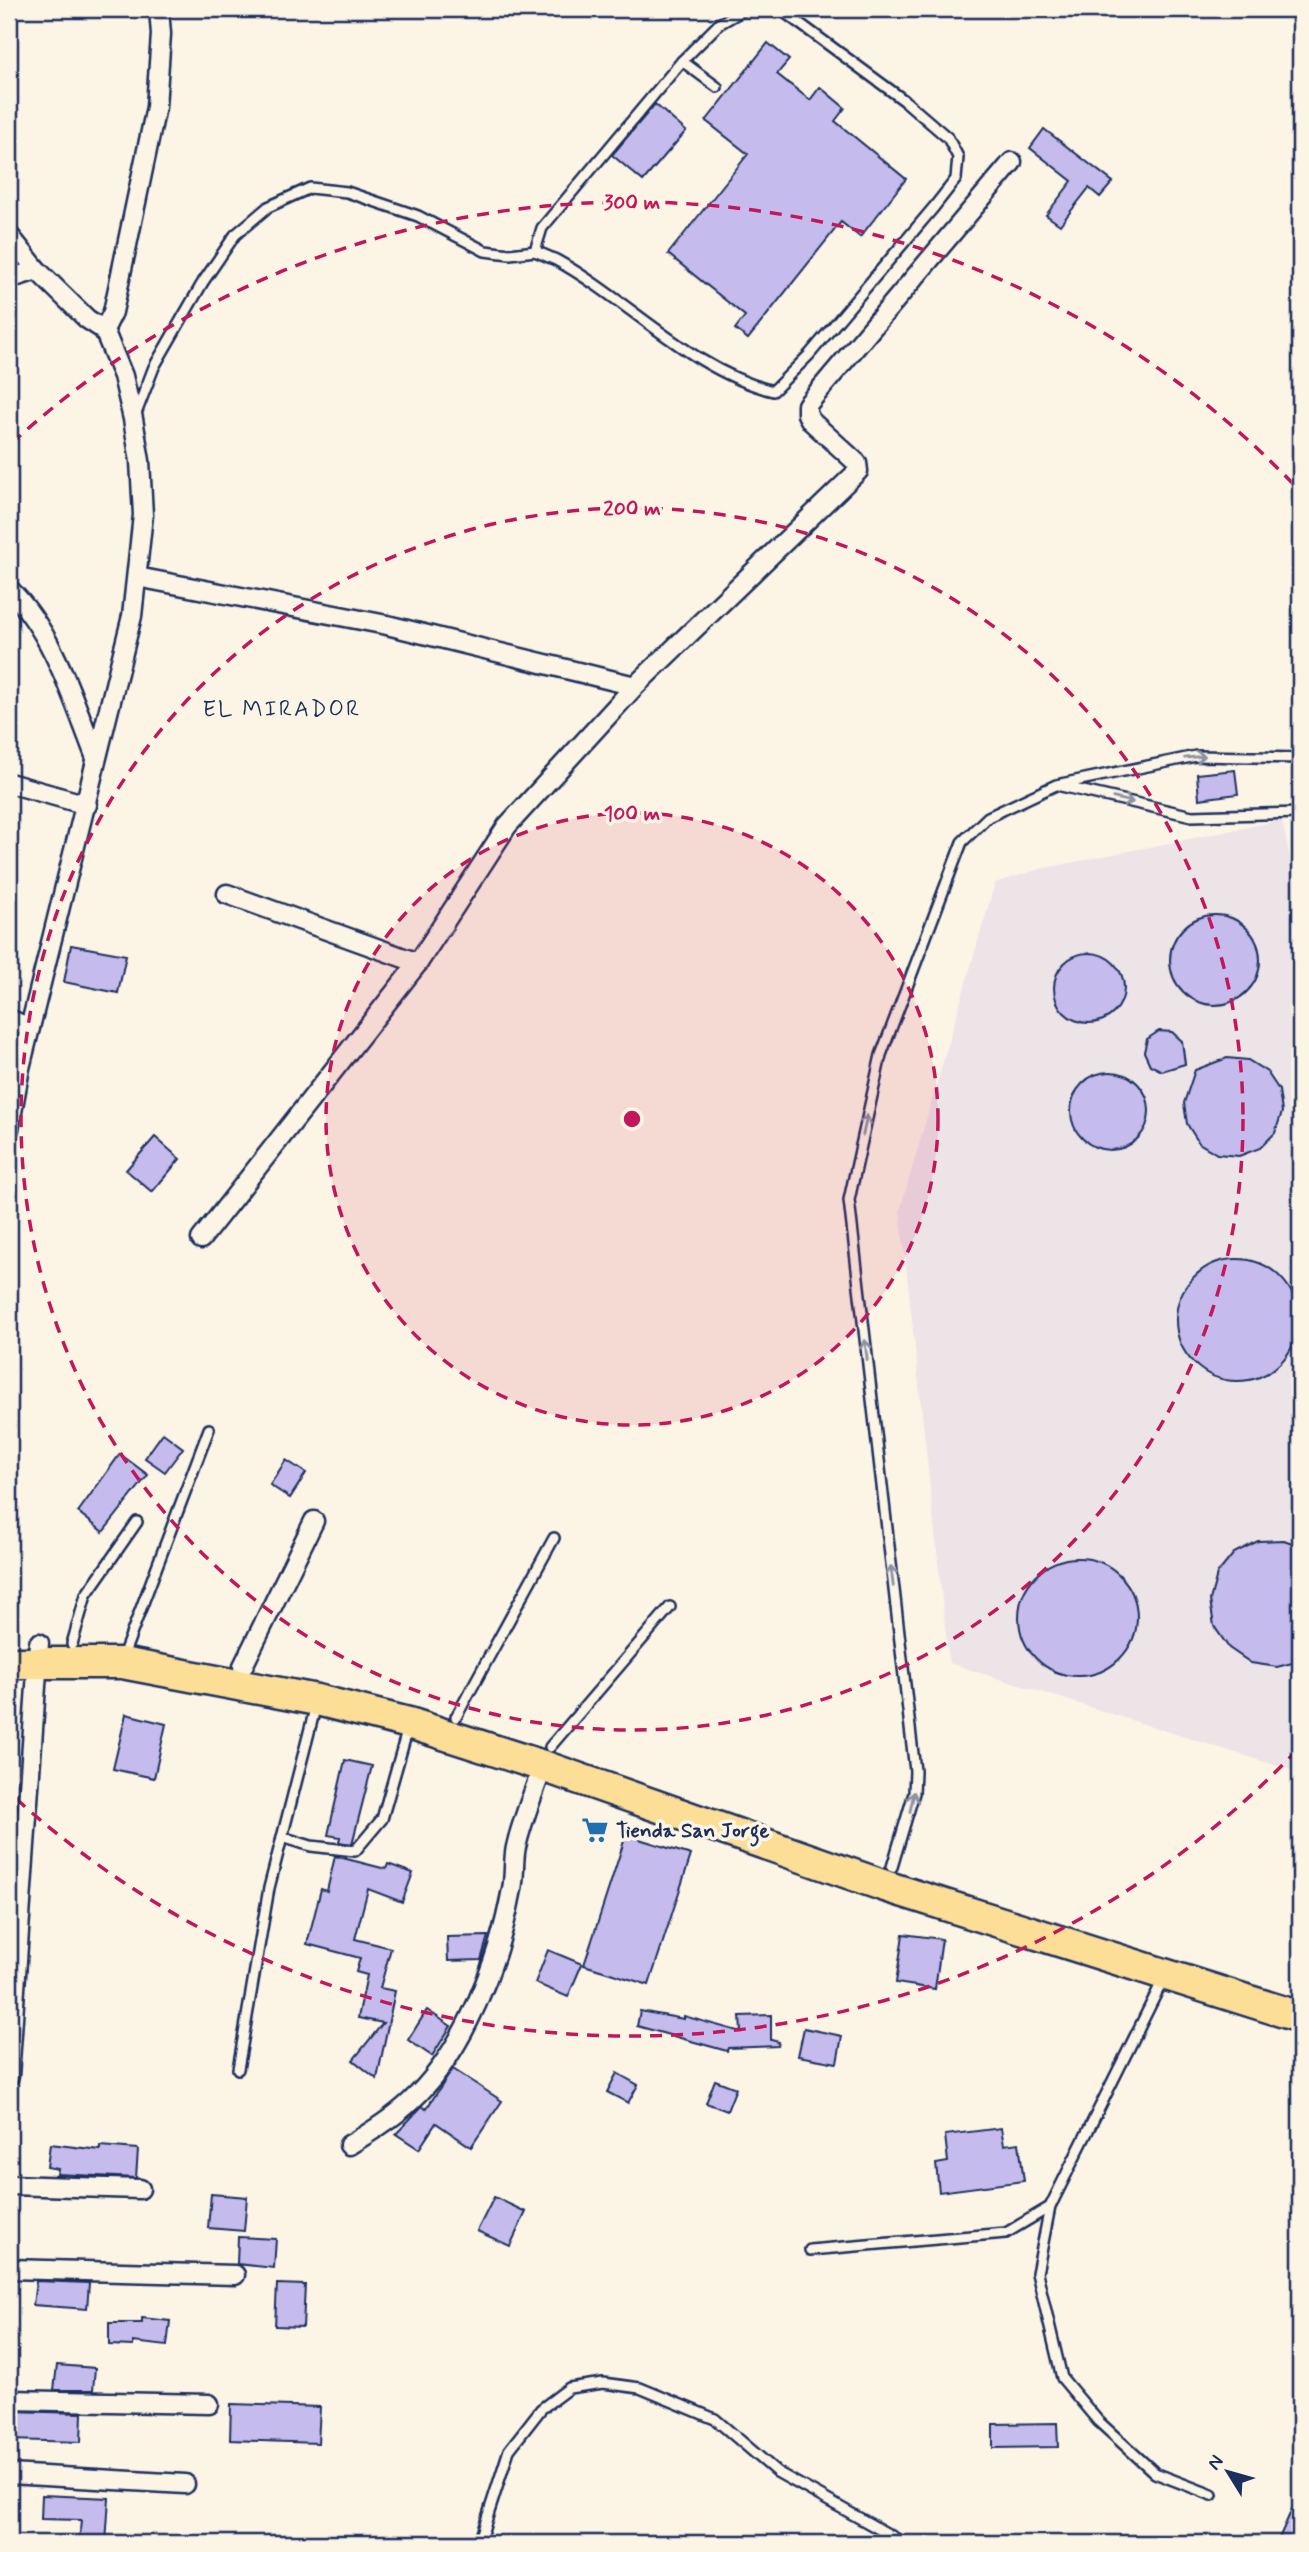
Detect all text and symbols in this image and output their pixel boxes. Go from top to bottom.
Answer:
text: 300 m [604,189,661,217]
text: 200 m [603,495,661,523]
district label: EL MIRADOR [203,695,361,725]
one-way arrow [1183,750,1206,763]
one-way arrow [1111,794,1134,808]
text: 100 m [604,800,660,828]
centre of rings [620,1107,644,1131]
one-way arrow [859,1114,873,1137]
one-way arrow [859,1339,872,1362]
one-way arrow [886,1565,899,1588]
one-way arrow [905,1791,919,1814]
supermarket icon: Tienda San Jorge [580,1815,610,1845]
place label: Tienda San Jorge [616,1817,770,1847]
north arrow [1194,2436,1264,2506]
text: N [1202,2450,1229,2475]

